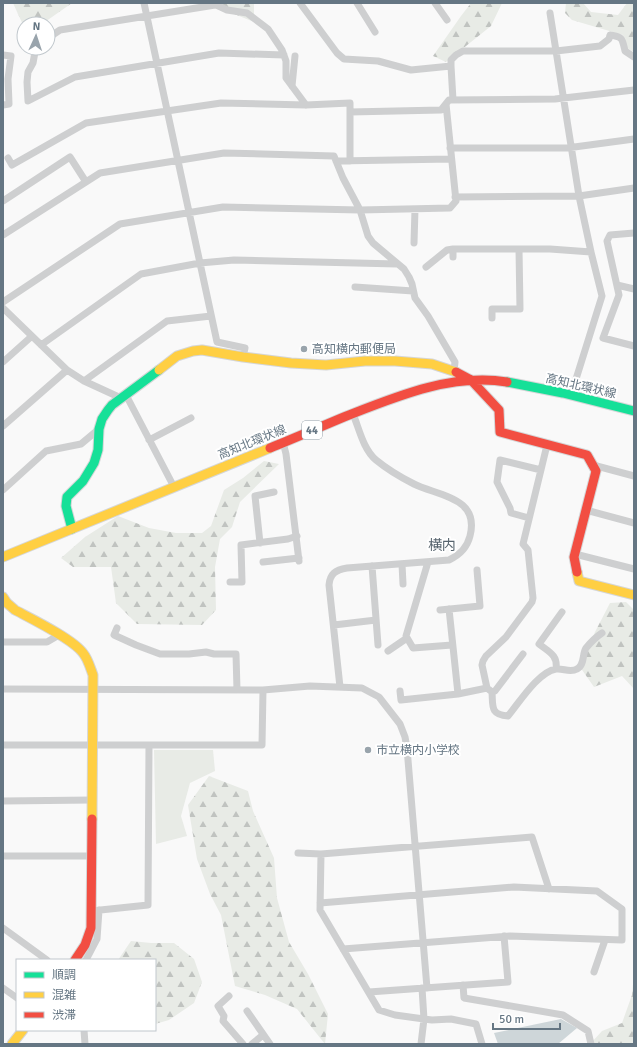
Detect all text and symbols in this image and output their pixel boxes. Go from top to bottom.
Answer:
north arrow [16,16,56,56]
text: N [32,20,41,33]
place label: 高知横内郵便局 [312,342,396,357]
marker: 高知横内郵便局 [299,344,309,354]
street label: 高知北環状線 [544,371,618,402]
road number: 44 [302,421,322,439]
street label: 高知北環状線 [216,422,288,463]
district label: 横内 [428,537,456,554]
place label: 市立横内小学校 [376,743,460,758]
marker: 市立横内小学校 [363,745,373,755]
legend [16,959,156,1031]
text: 順調 [52,968,76,983]
text: 混雑 [52,988,76,1003]
scale bar [493,1005,560,1031]
text: 渋滞 [52,1008,76,1023]
text: 50 m [499,1012,524,1027]

